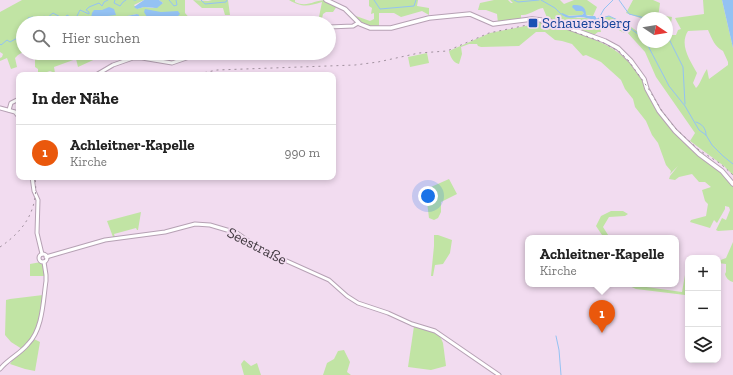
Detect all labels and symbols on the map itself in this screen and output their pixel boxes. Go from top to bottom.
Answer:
north arrow [637,12,673,48]
place label: Schauersberg [542,14,631,32]
marker: Schauersberg [527,17,539,29]
your location [418,186,438,206]
street label: Seestraße [224,223,290,269]
pin: 1 [589,300,615,333]

